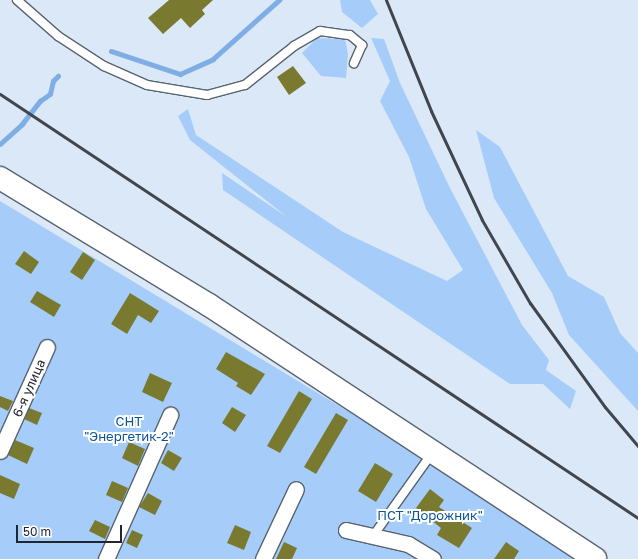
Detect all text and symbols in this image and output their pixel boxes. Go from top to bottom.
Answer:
street label: 6-я улица [9,357,49,419]
park label: СHТ "Энергетик-2" [84,414,174,445]
park label: ПСТ "Дорожник" [377,507,483,523]
scale bar [18,517,124,543]
text: 50 m [23,524,51,539]

